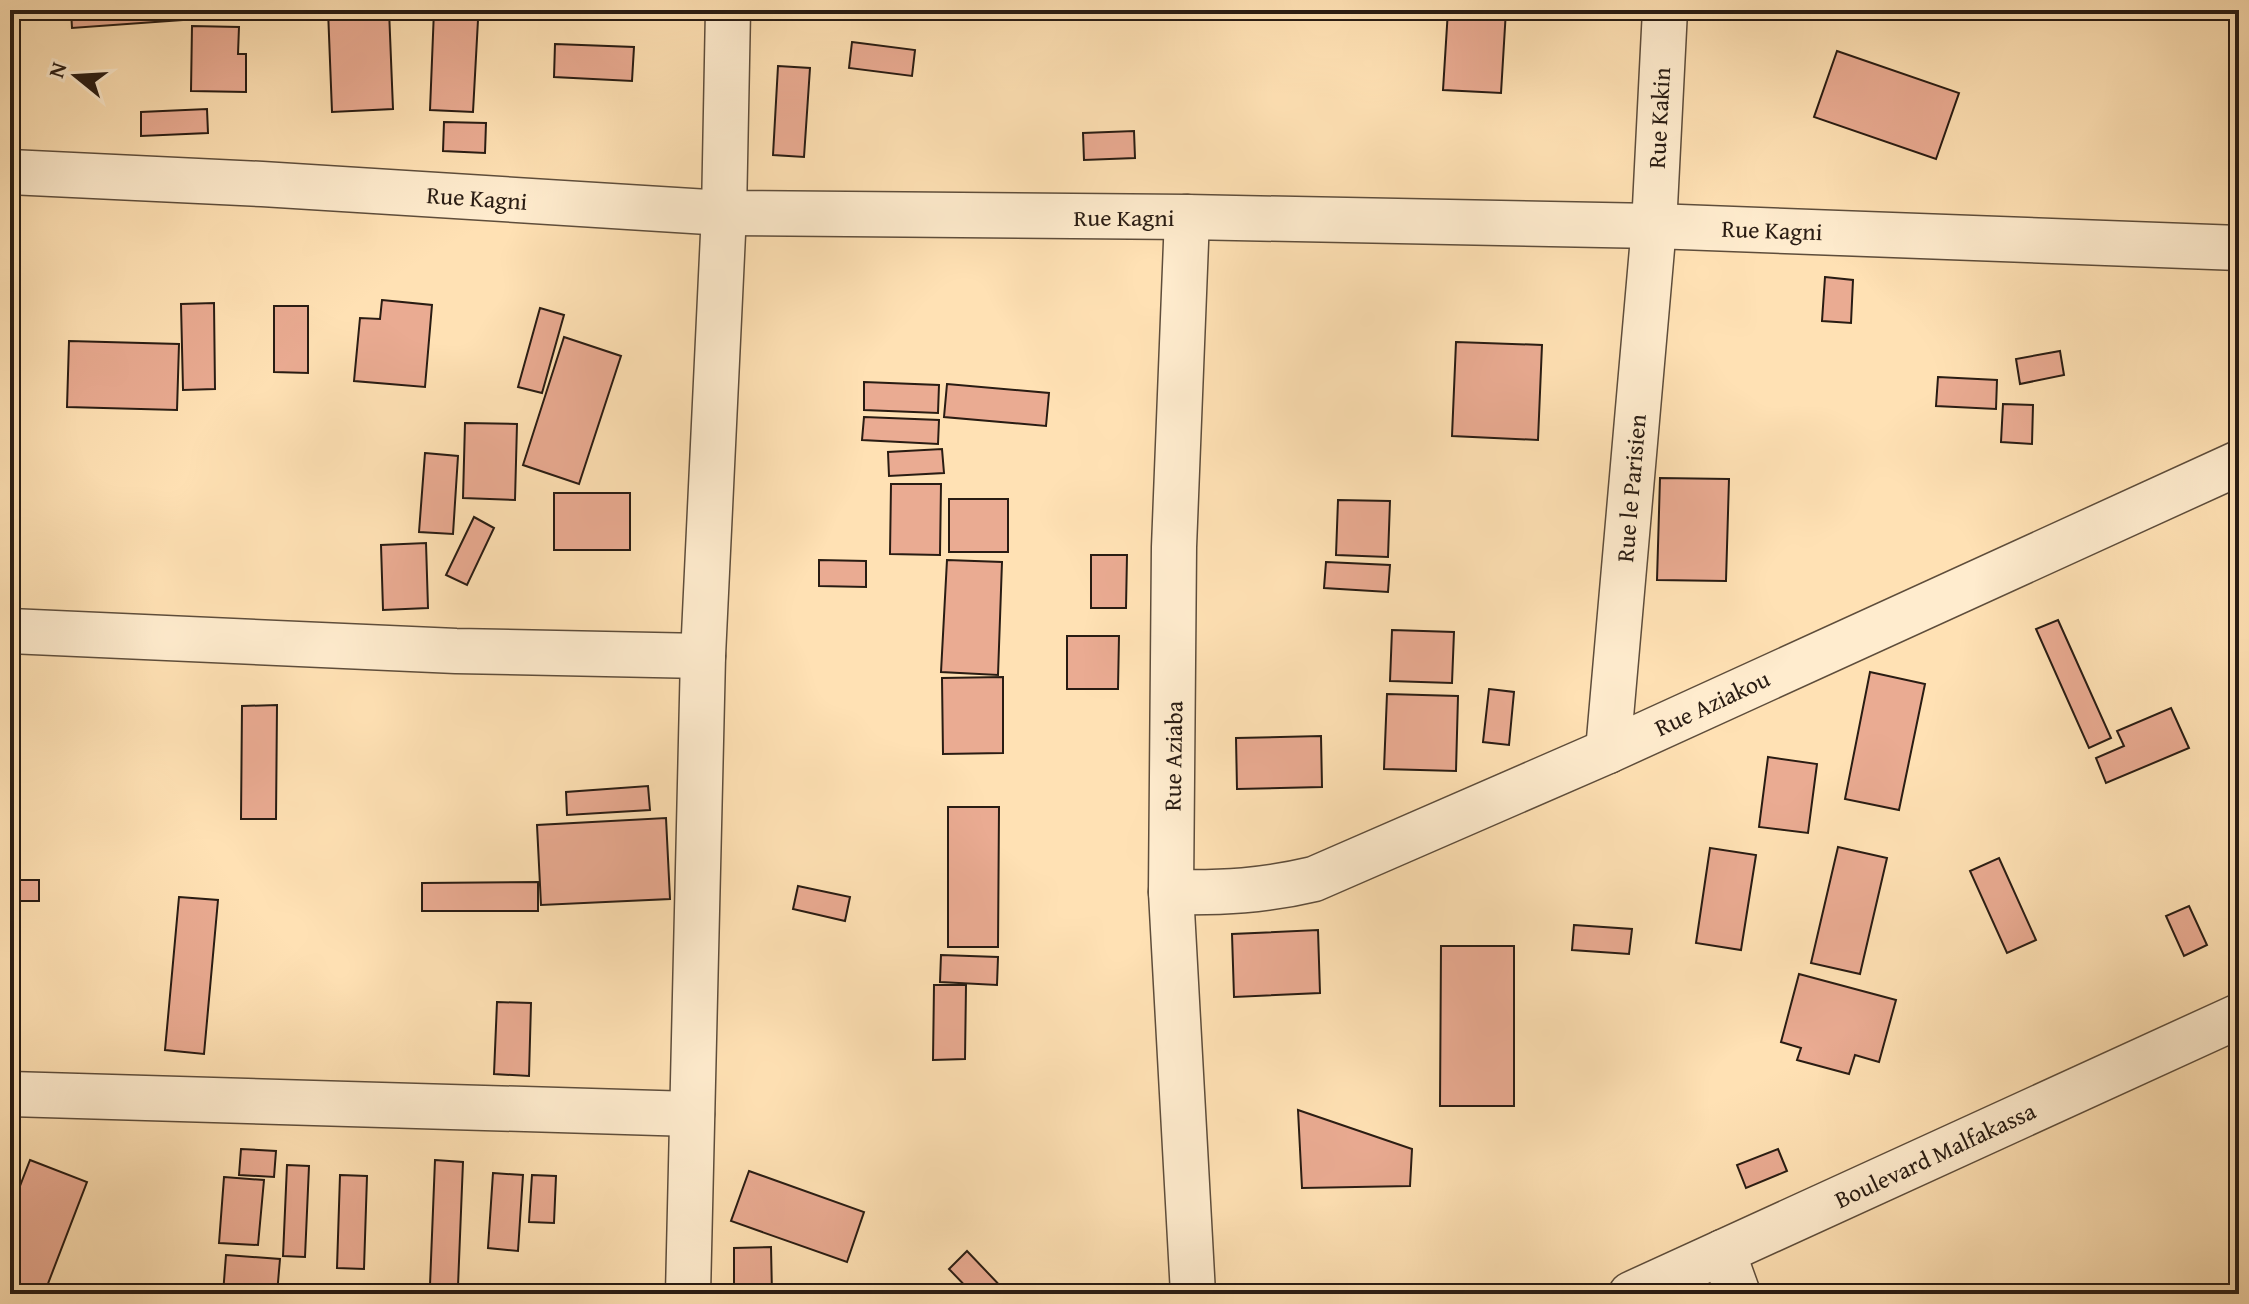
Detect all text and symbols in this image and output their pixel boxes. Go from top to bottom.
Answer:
north arrow [36,36,116,116]
text: N [39,58,75,82]
street label: Rue Kakin [1639,66,1679,169]
street label: Rue Kagni [425,177,529,219]
street label: Rue Kagni [1073,200,1175,235]
street label: Rue Kagni [1721,211,1823,249]
street label: Rue le Parisien [1607,412,1655,564]
street label: Rue Aziakou [1649,661,1775,745]
street label: Rue Aziaba [1155,700,1191,811]
street label: Boulevard Malfakassa [1829,1093,2042,1217]

